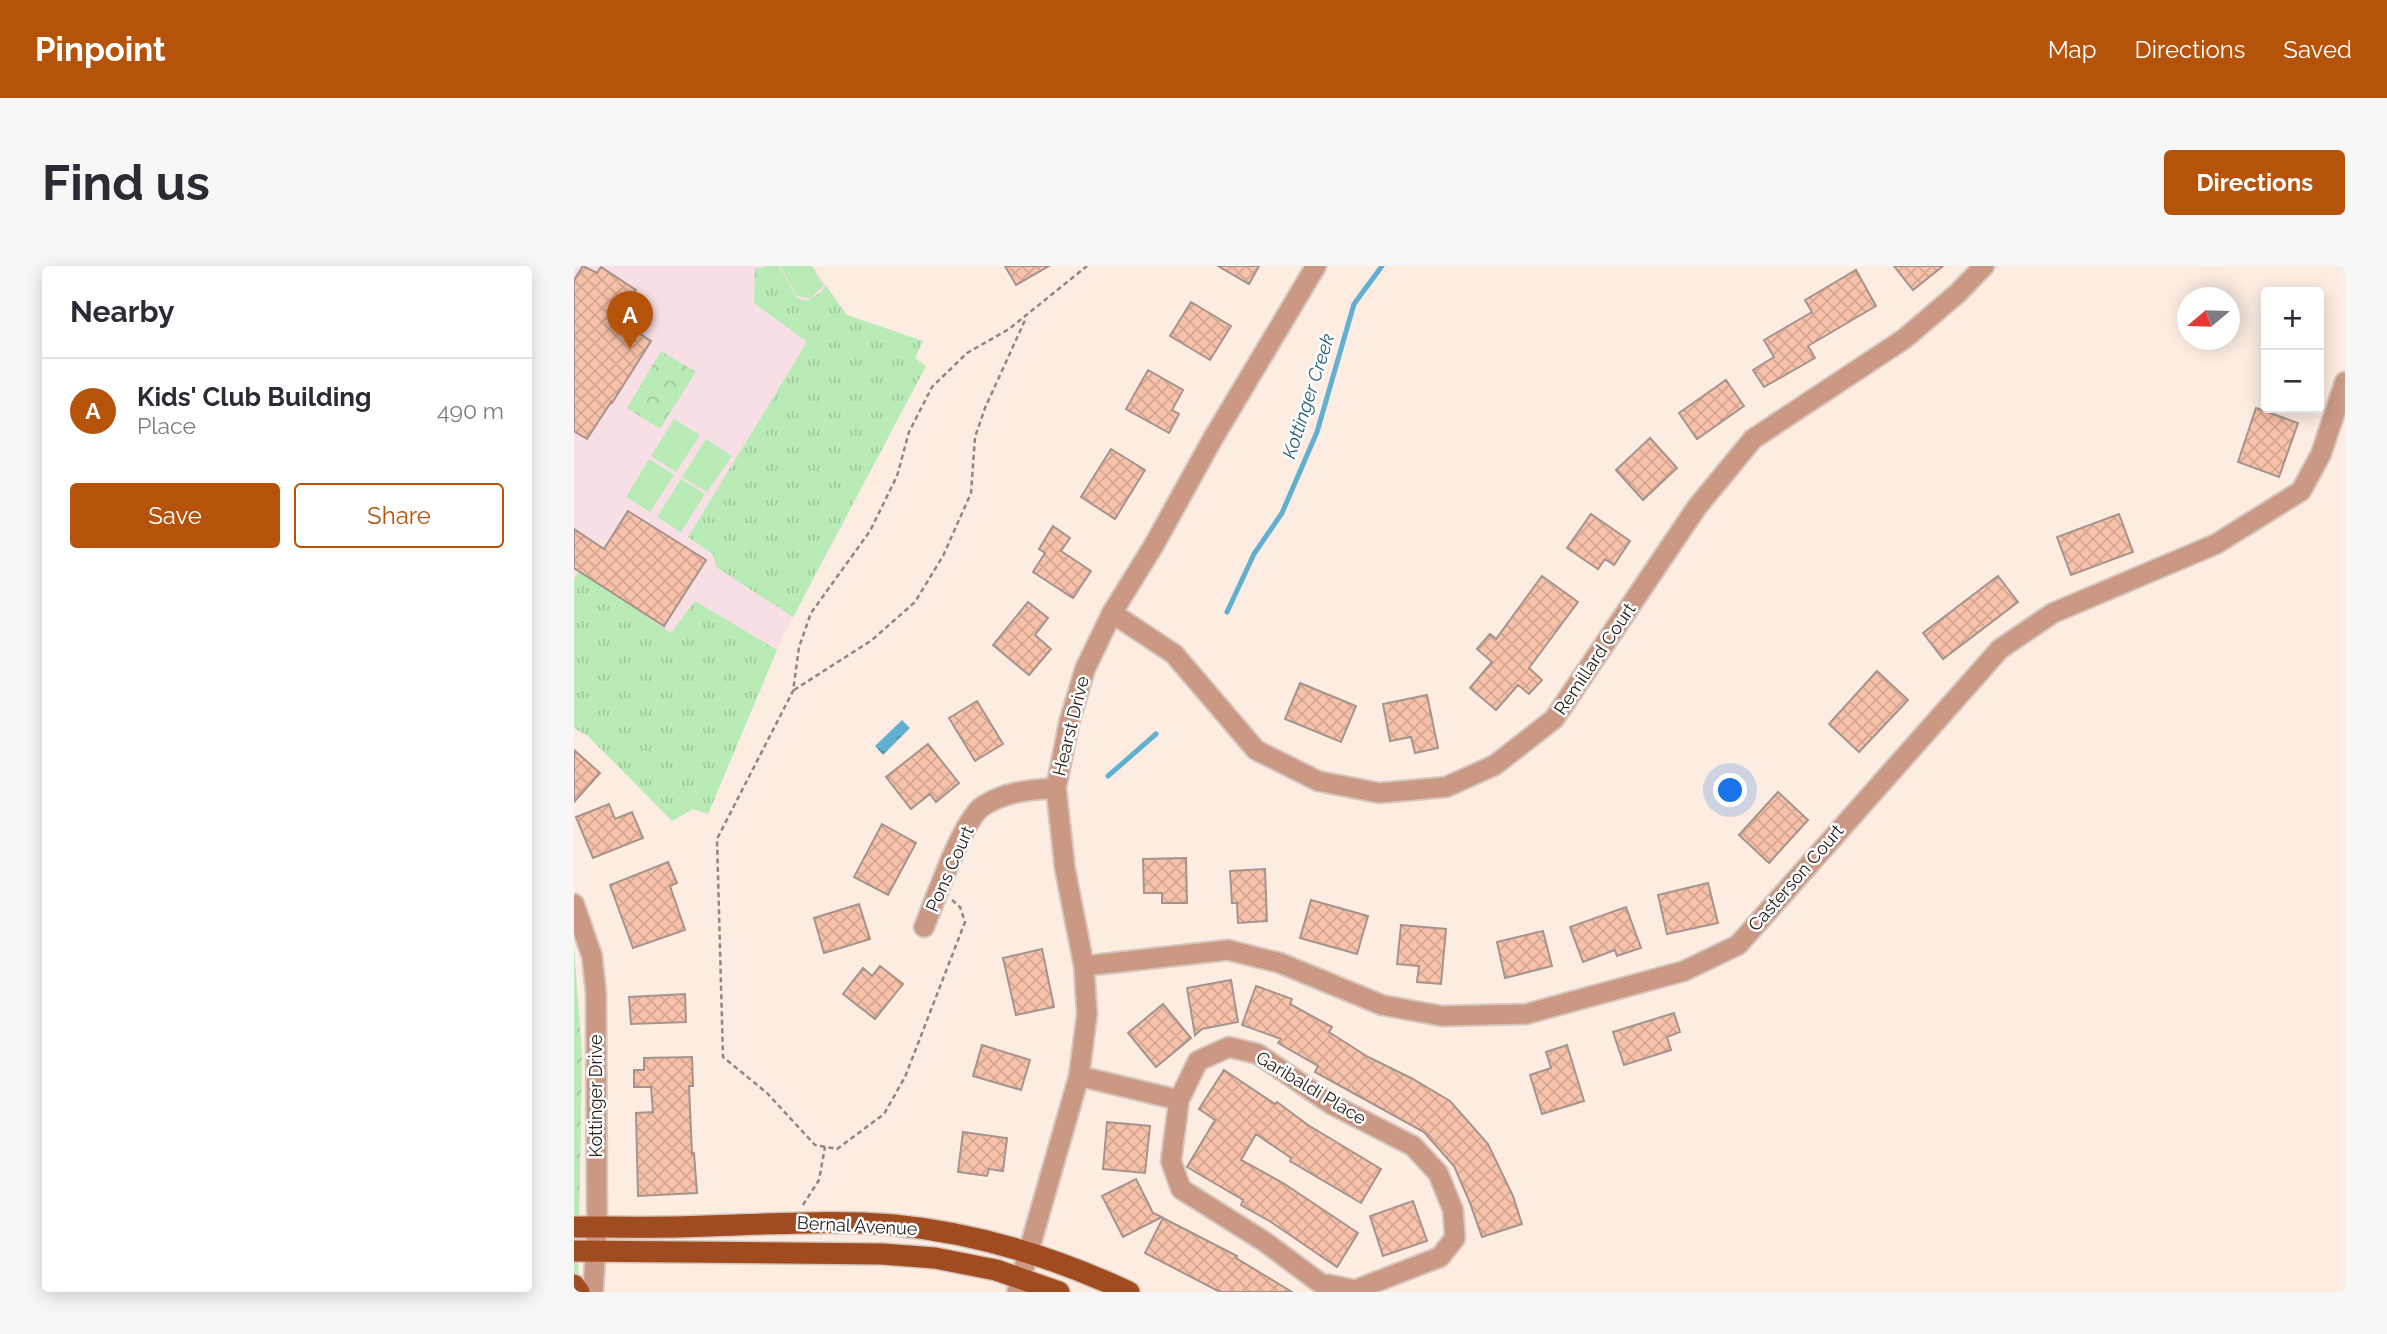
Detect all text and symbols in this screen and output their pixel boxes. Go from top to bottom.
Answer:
text: Pinpoint [35,30,166,69]
text: Map [2048,35,2097,64]
text: Directions [2135,35,2245,64]
text: Saved [2283,35,2352,64]
button: Directions [2164,150,2345,215]
text: Find us [42,154,210,211]
north arrow [2177,287,2240,350]
map controls [2261,287,2324,413]
button: + [2261,287,2324,350]
pin: A [607,291,653,349]
text: Nearby [70,294,174,329]
water label: Kottinger Creek [1277,331,1339,461]
button: − [2261,350,2324,413]
text: Kids' Club Building [137,382,371,412]
text: A [85,397,101,424]
text: 490 m [437,397,504,424]
text: Place [137,412,196,439]
button: Save [70,483,280,548]
button: Share [294,483,504,548]
street label: Remillard Court [1550,599,1640,718]
street label: Hearst Drive [1048,673,1093,778]
your location [1713,773,1747,807]
street label: Casterson Court [1744,820,1848,935]
street label: Pons Court [921,823,978,915]
street label: Kottinger Drive [585,1034,606,1158]
street label: Garibaldi Place [1252,1046,1370,1129]
street label: Bernal Avenue [796,1212,918,1239]

